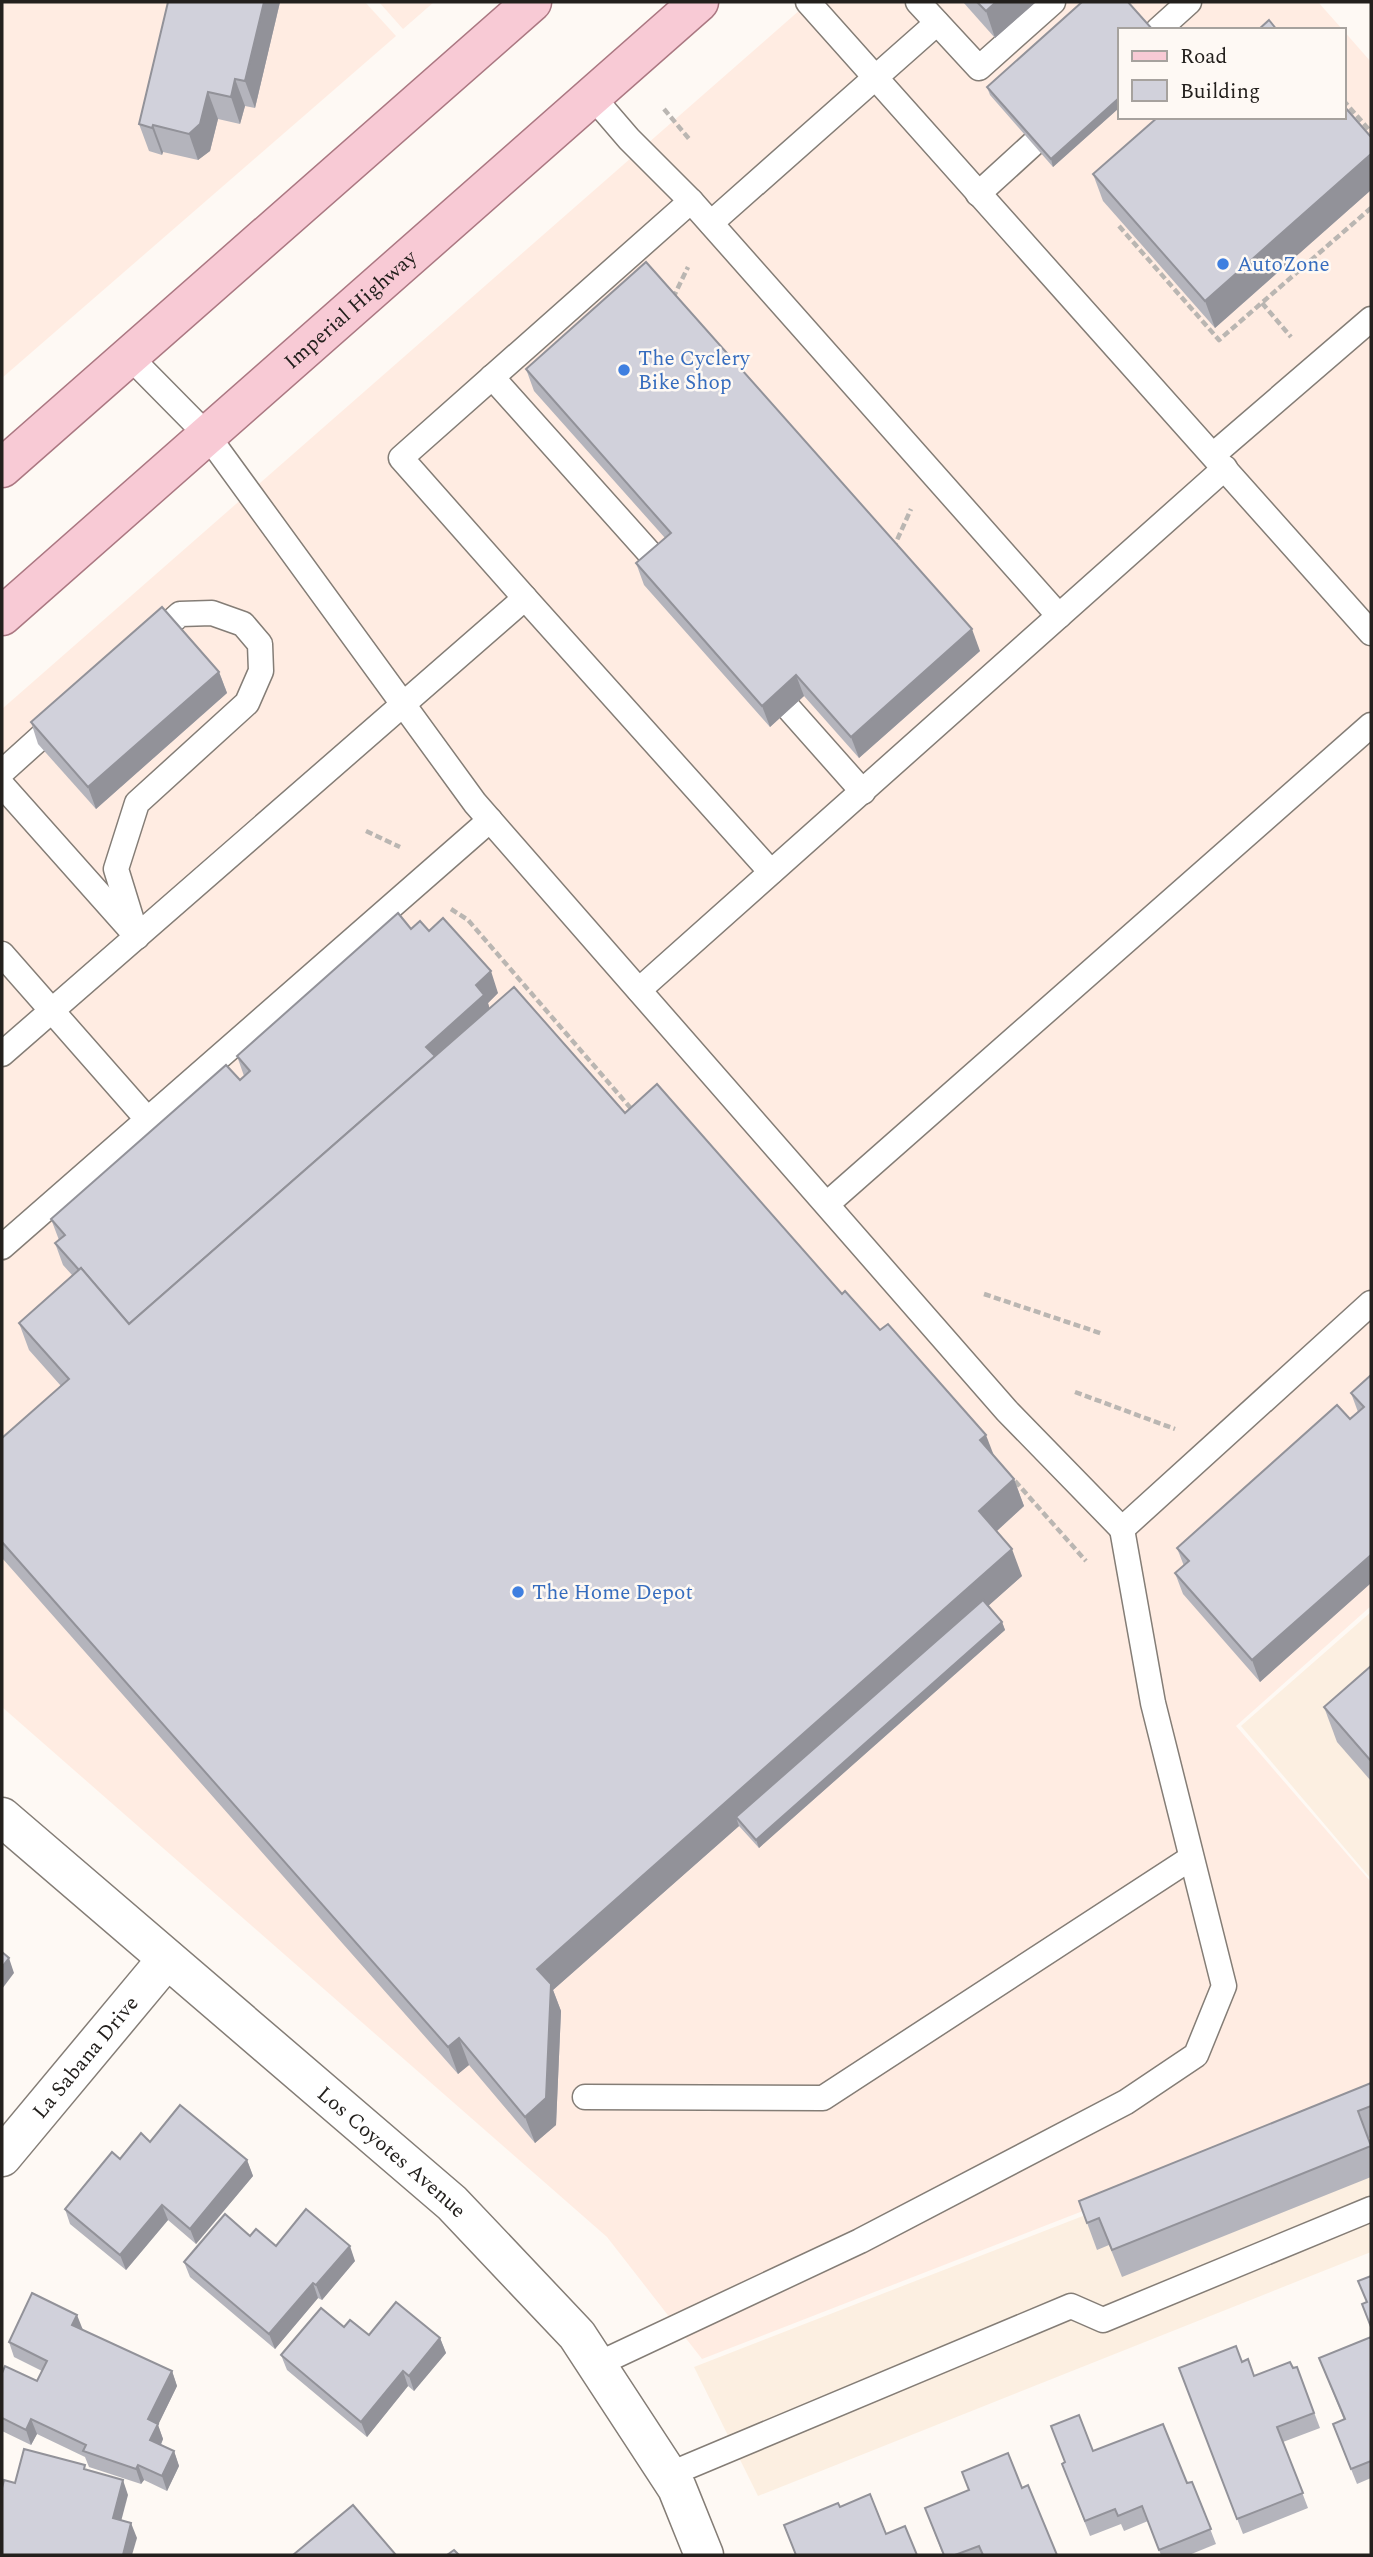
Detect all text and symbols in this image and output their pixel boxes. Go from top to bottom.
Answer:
legend [1118,28,1345,119]
text: Road [1180,41,1227,73]
text: Building [1180,76,1260,108]
street label: Imperial Highway [277,242,425,378]
place label: AutoZone [1237,249,1330,281]
marker: AutoZone [1215,256,1231,272]
place label: The Cyclery Bike Shop [638,343,751,399]
marker: The Cyclery Bike Shop [616,362,632,378]
place label: The Home Depot [532,1577,693,1609]
marker: The Home Depot [510,1584,526,1600]
street label: La Sabana Drive [25,1989,147,2126]
street label: Los Coyotes Avenue [310,2079,473,2226]

